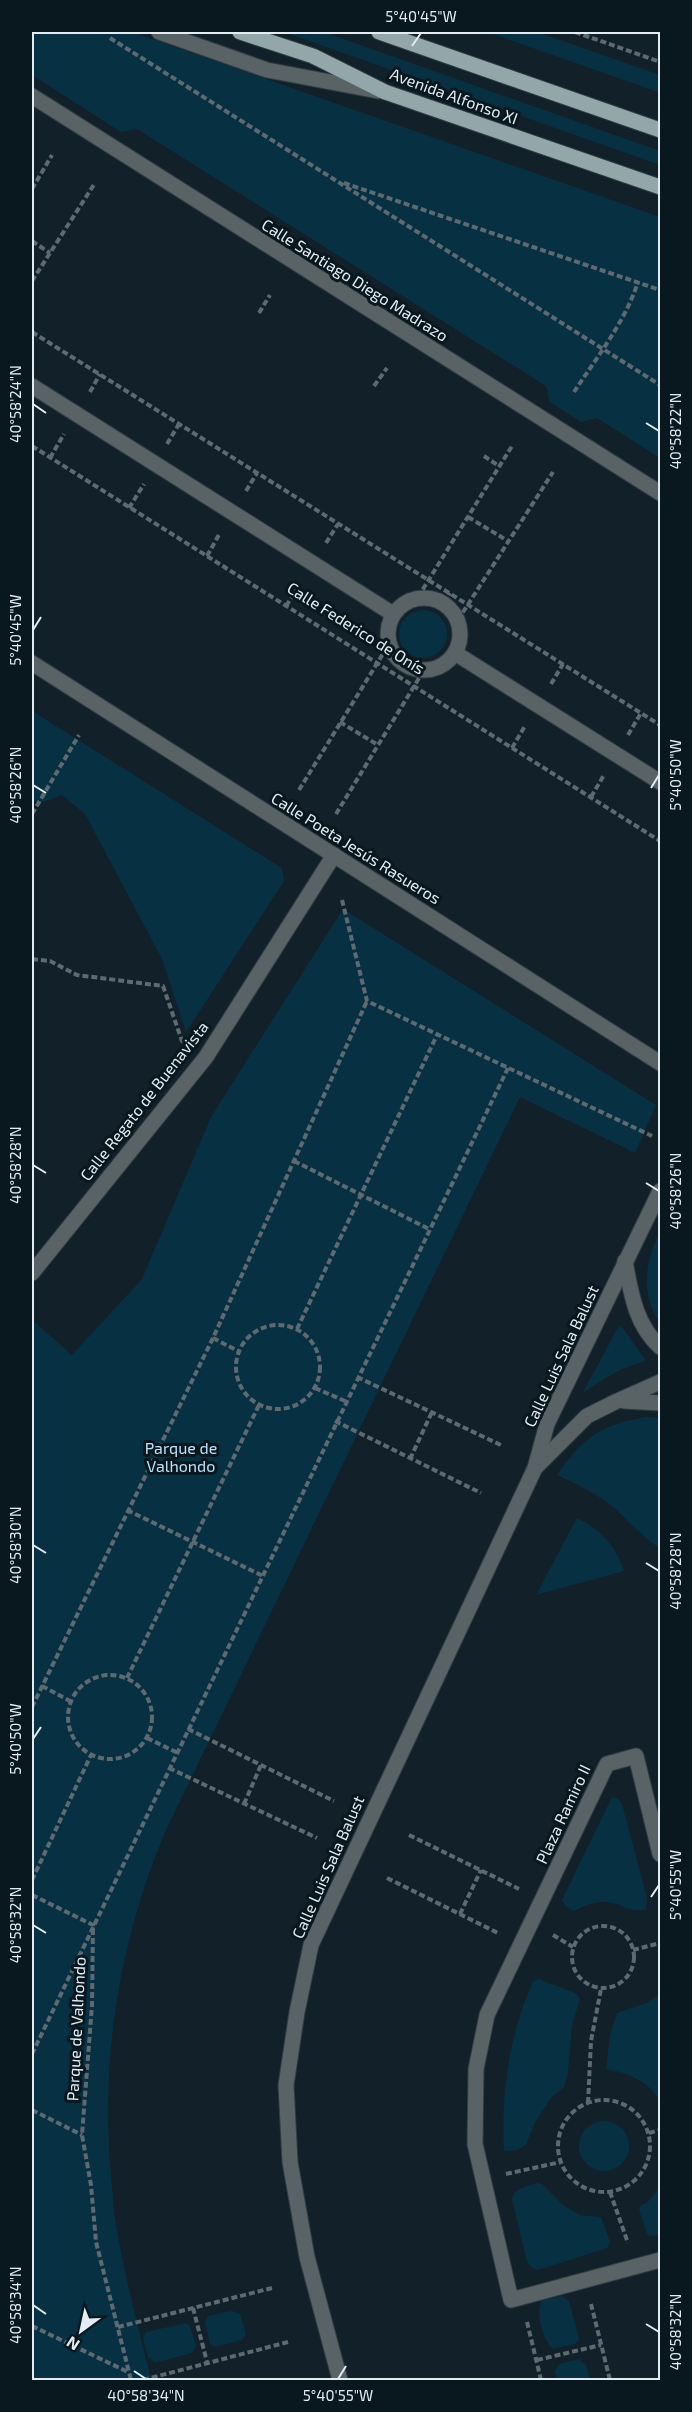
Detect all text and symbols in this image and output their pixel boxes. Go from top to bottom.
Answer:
text: 5°40'45"W [385,7,457,25]
street label: Avenida Alfonso XI [388,64,521,127]
street label: Calle Santiago Diego Madrazo [259,214,452,345]
text: 40°58'24"N [6,365,24,443]
text: 40°58'22"N [666,393,684,469]
street label: Calle Federico de Onís [284,578,428,678]
text: 5°40'45"W [6,594,24,666]
text: 5°40'50"W [666,739,684,811]
text: 40°58'26"N [6,747,24,823]
street label: Calle Poeta Jesús Rasueros [268,788,444,907]
street label: Calle Regato de Buenavista [76,1017,212,1184]
text: 40°58'28"N [6,1126,24,1204]
text: 40°58'26"N [666,1153,684,1229]
street label: Calle Luis Sala Balust [519,1282,602,1430]
park label: Parque de Valhondo [145,1438,217,1475]
text: 40°58'30"N [6,1506,24,1584]
text: 40°58'28"N [666,1532,684,1610]
text: 5°40'50"W [6,1703,24,1775]
street label: Plaza Ramiro II [531,1761,594,1866]
street label: Calle Luis Sala Balust [287,1792,368,1941]
text: 5°40'55"W [666,1850,684,1920]
text: 40°58'32"N [6,1887,24,1963]
street label: Parque de Valhondo [62,1956,89,2102]
text: 40°58'34"N [6,2266,24,2344]
text: 40°58'32"N [666,2294,684,2370]
north arrow [51,2301,111,2361]
text: N [63,2333,83,2355]
text: 40°58'34"N [107,2386,185,2404]
text: 5°40'55"W [303,2386,373,2404]

